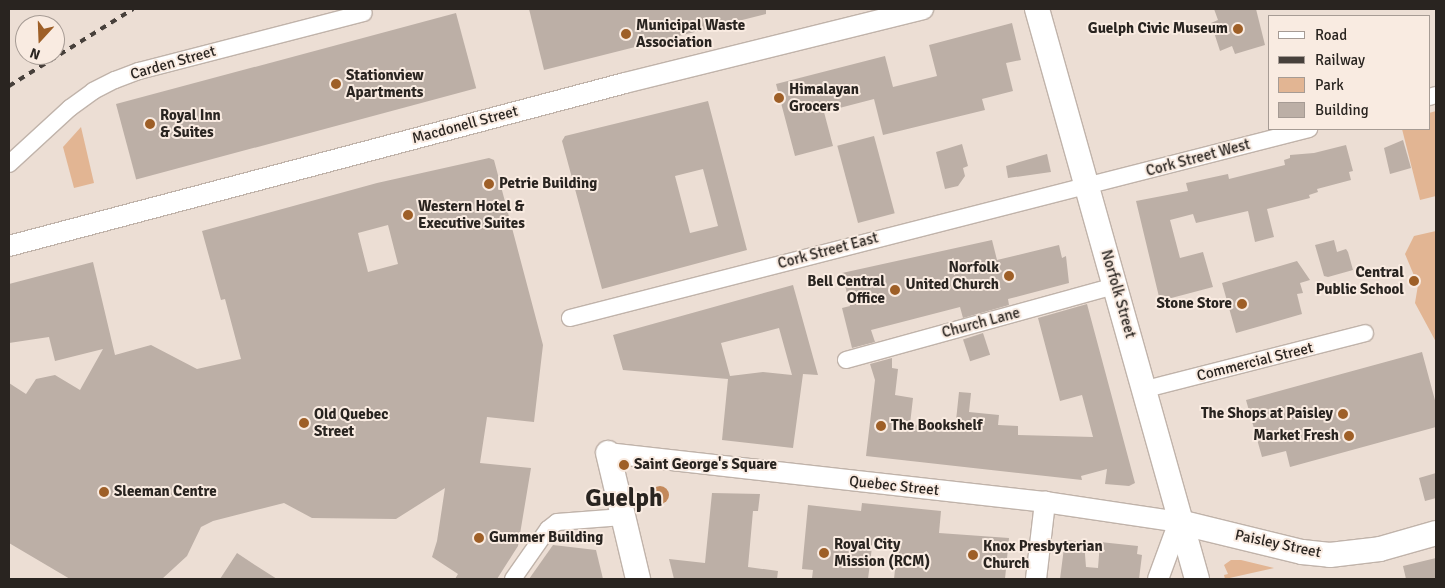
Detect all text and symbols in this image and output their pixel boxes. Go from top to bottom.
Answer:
north arrow [15,15,65,65]
legend [1268,15,1430,130]
place label: Municipal Waste Association [636,16,745,51]
place label: Guelph Civic Museum [1088,20,1228,38]
marker: Guelph Civic Museum [1232,23,1244,35]
text: Road [1315,26,1347,44]
marker: Municipal Waste Association [620,28,632,40]
street label: Carden Street [128,42,218,84]
text: N [28,44,43,63]
text: Railway [1315,51,1365,69]
place label: Stationview Apartments [346,66,424,101]
text: Park [1315,76,1344,94]
marker: Stationview Apartments [330,78,342,90]
place label: Himalayan Grocers [789,80,859,115]
marker: Himalayan Grocers [773,92,785,104]
text: Building [1315,101,1369,119]
street label: Macdonell Street [410,102,520,148]
place label: Royal Inn & Suites [160,106,221,141]
marker: Royal Inn & Suites [144,118,156,130]
street label: Cork Street West [1144,135,1252,181]
place label: Petrie Building [499,175,597,193]
marker: Petrie Building [483,178,495,190]
place label: Western Hotel & Executive Suites [418,197,525,232]
marker: Western Hotel & Executive Suites [402,209,414,221]
street label: Cork Street East [776,229,880,273]
street label: Norfolk Street [1097,248,1139,340]
place label: Norfolk United Church [905,258,999,293]
place label: Central Public School [1316,263,1404,298]
marker: Norfolk United Church [1003,270,1015,282]
place label: Bell Central Office [807,272,885,307]
marker: Central Public School [1408,275,1420,287]
marker: Bell Central Office [889,284,901,296]
place label: Stone Store [1156,295,1232,313]
marker: Stone Store [1236,298,1248,310]
street label: Church Lane [940,304,1022,342]
street label: Commercial Street [1195,339,1315,385]
place label: Old Quebec Street [314,405,388,440]
place label: The Shops at Paisley [1201,405,1333,423]
marker: The Shops at Paisley [1337,408,1349,420]
marker: Old Quebec Street [298,417,310,429]
place label: The Bookshelf [891,417,982,435]
marker: The Bookshelf [875,420,887,432]
place label: Market Fresh [1253,427,1339,445]
marker: Market Fresh [1343,430,1355,442]
place label: Saint George's Square [634,456,777,474]
marker: Saint George's Square [618,459,630,471]
street label: Quebec Street [848,472,940,500]
place label: Sleeman Centre [114,483,217,501]
district label: Guelph [585,483,663,513]
marker: Sleeman Centre [98,486,110,498]
street label: Paisley Street [1233,526,1323,562]
place label: Gummer Building [489,529,603,547]
marker: Gummer Building [473,532,485,544]
place label: Royal City Mission (RCM) [834,535,930,570]
place label: Knox Presbyterian Church [983,537,1103,572]
marker: Royal City Mission (RCM) [818,547,830,559]
marker: Knox Presbyterian Church [967,549,979,561]

